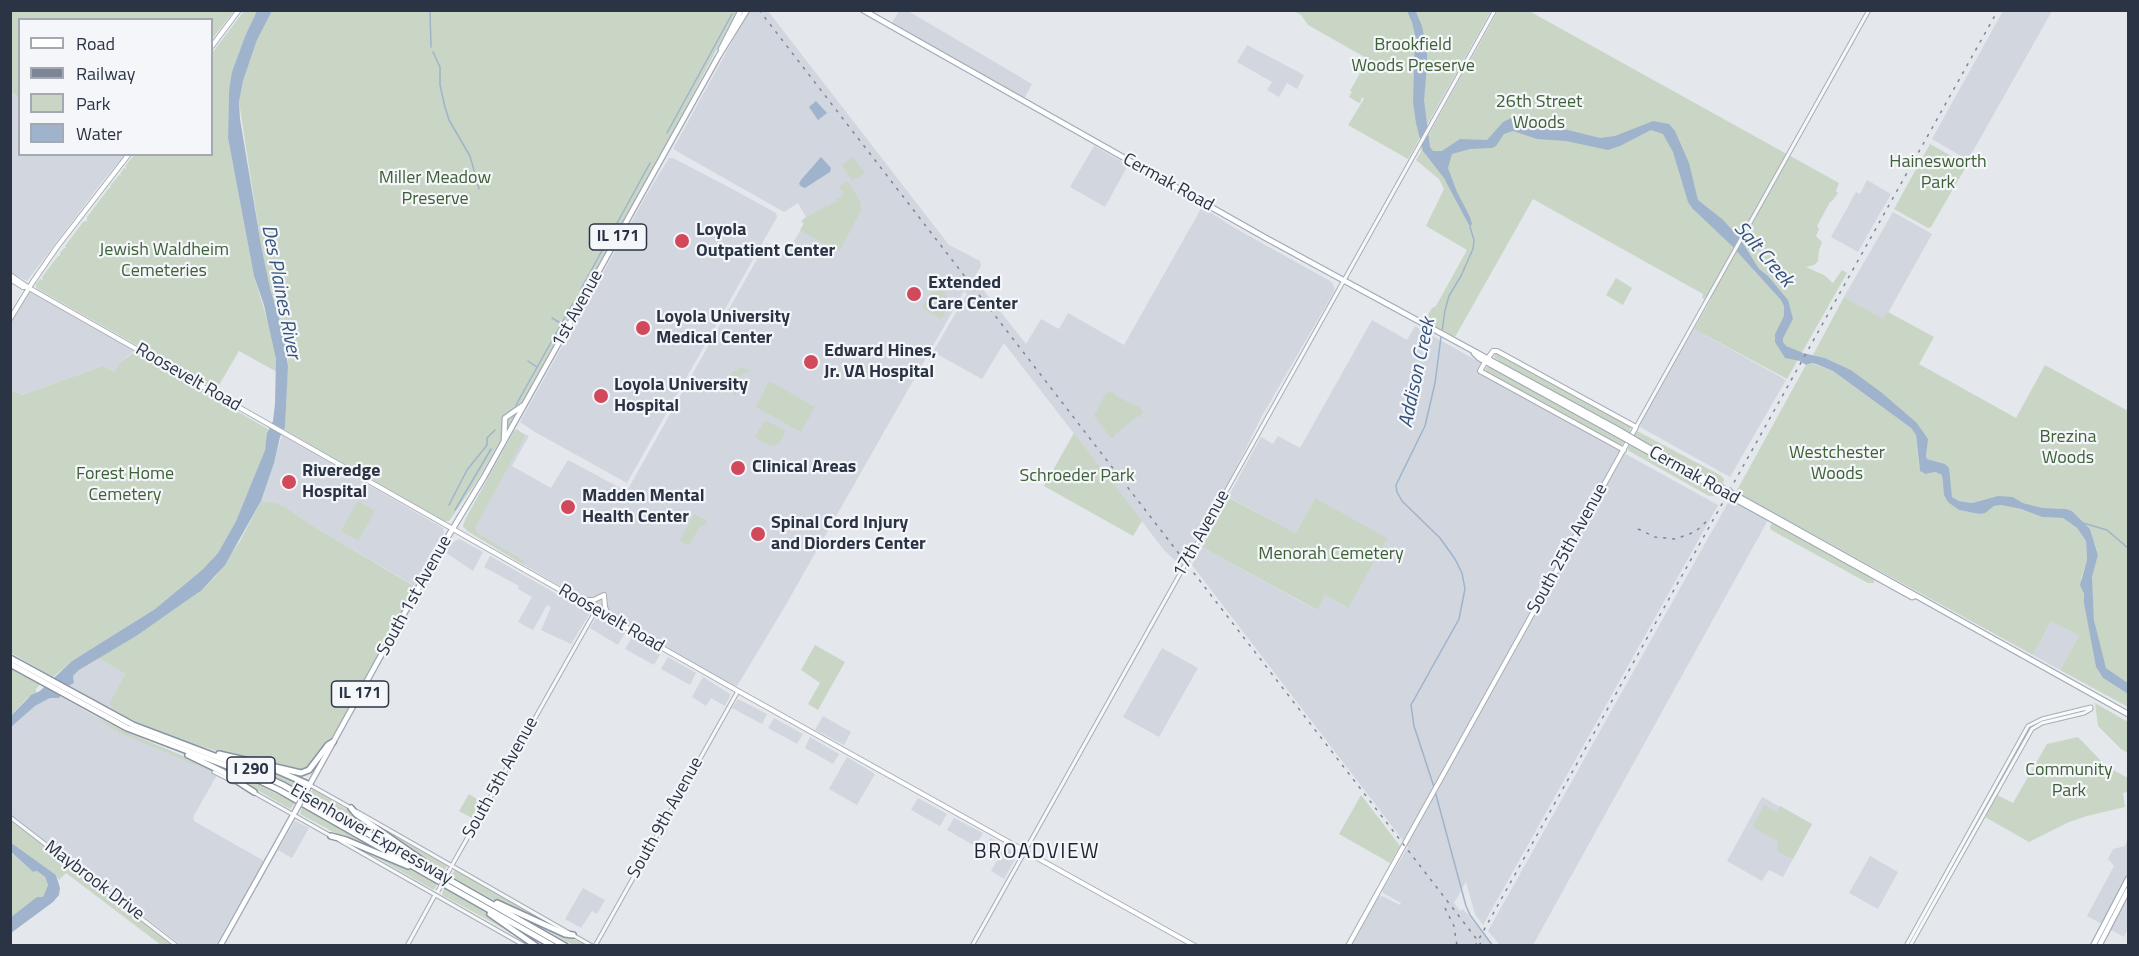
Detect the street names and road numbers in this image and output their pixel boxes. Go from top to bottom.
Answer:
street label: Cermak Road [1119,149,1217,217]
road number: IL 171 [590,224,646,250]
street label: 1st Avenue [548,267,608,351]
street label: Roosevelt Road [131,339,245,417]
street label: Cermak Road [1645,442,1743,510]
street label: South 25th Avenue [1523,480,1613,618]
street label: 17th Avenue [1169,487,1235,581]
street label: South 1st Avenue [373,532,457,660]
street label: Roosevelt Road [554,580,668,658]
road number: IL 171 [332,681,388,707]
street label: South 5th Avenue [459,714,543,842]
street label: South 9th Avenue [624,754,708,882]
road number: I 290 [227,757,275,783]
street label: Eisenhower Expressway [286,780,456,890]
street label: Maybrook Drive [40,837,148,925]

